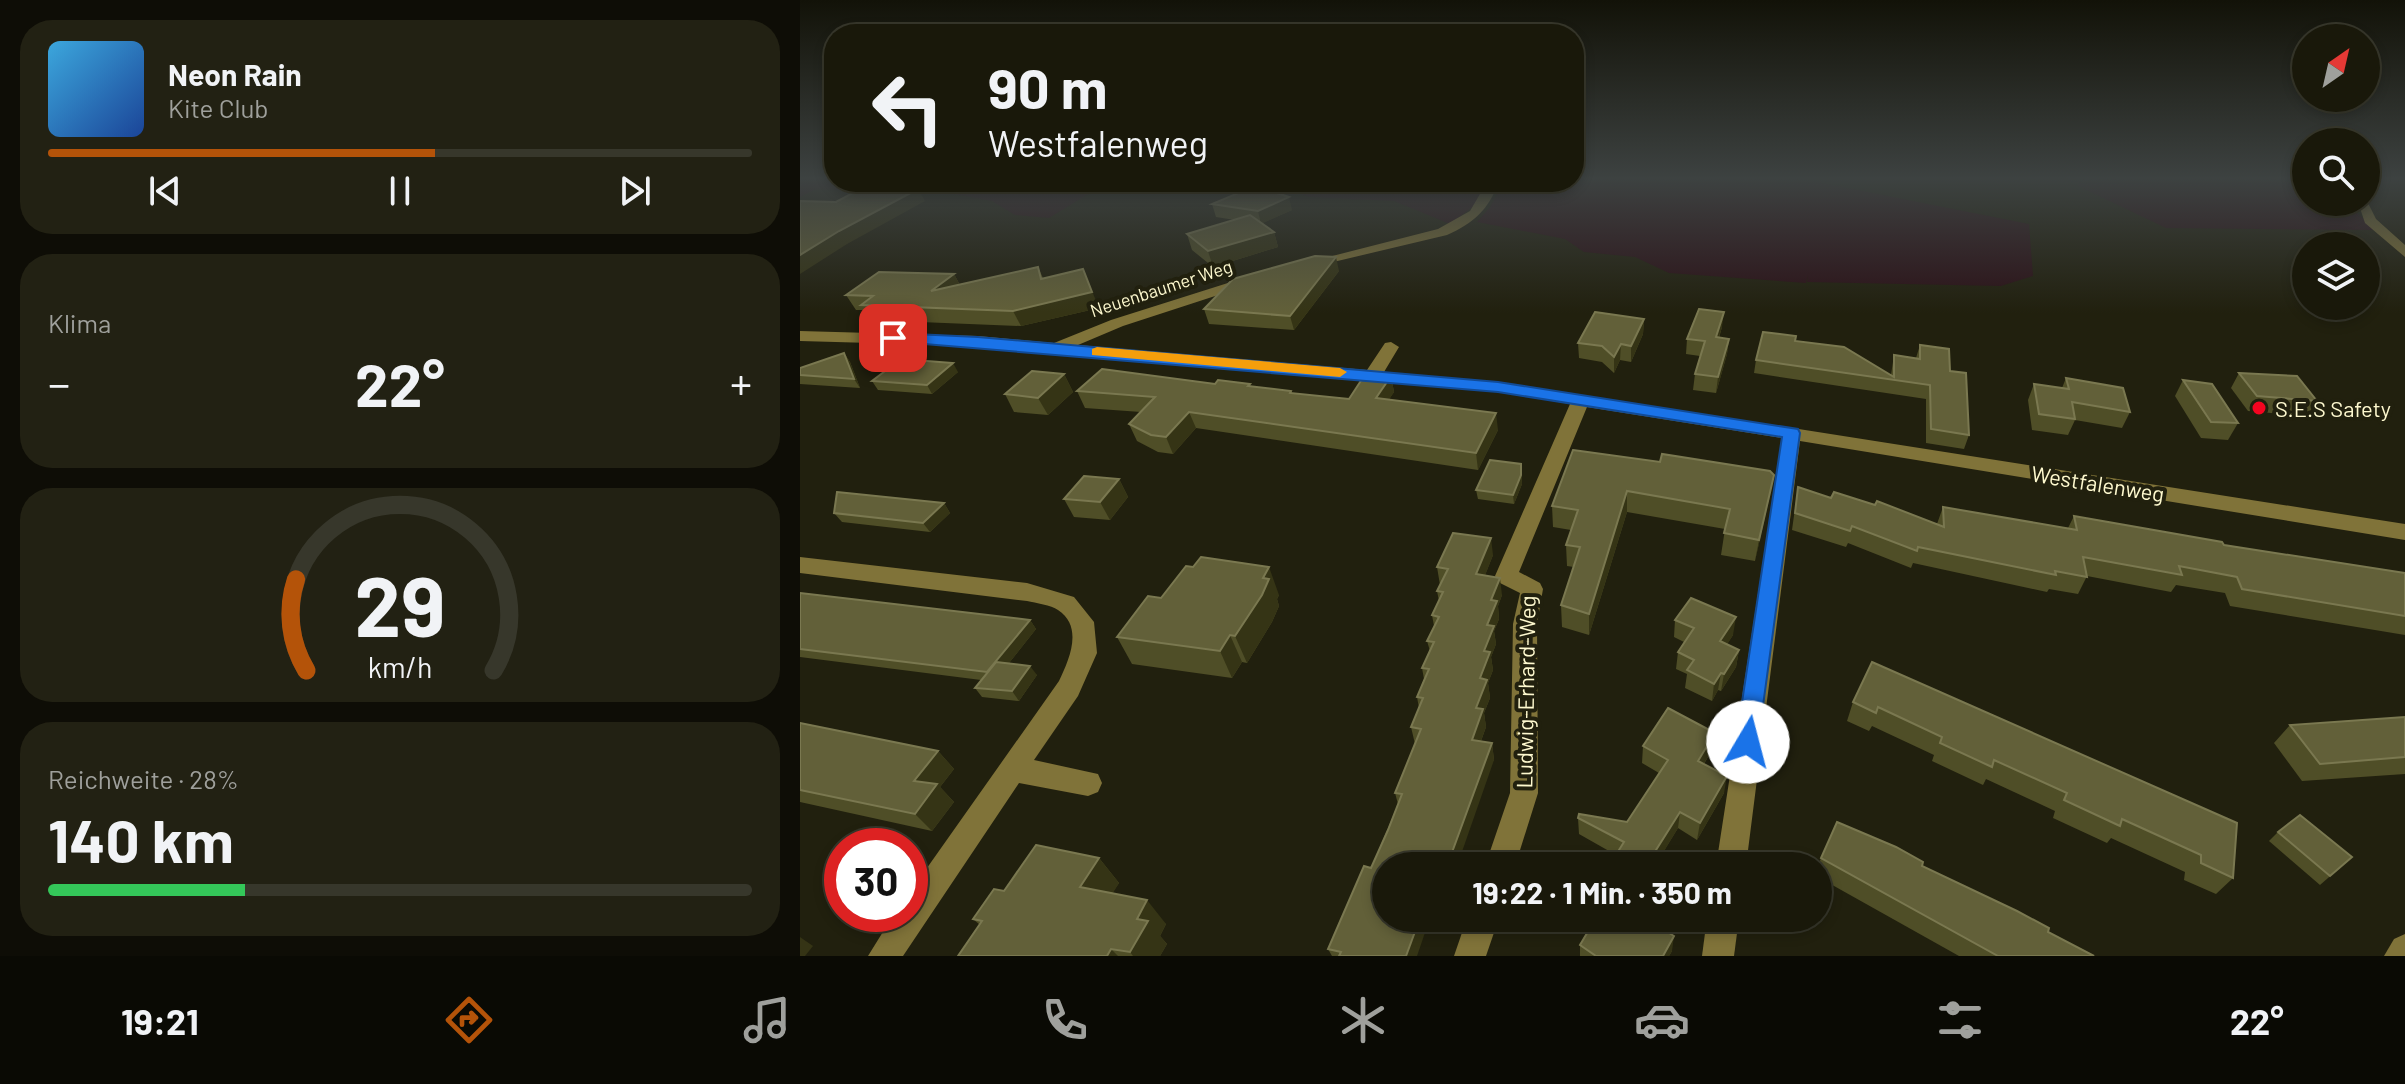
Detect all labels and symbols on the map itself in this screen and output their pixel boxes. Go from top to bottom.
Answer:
north arrow [2292,24,2380,112]
street label: Neuenbaumer Weg [1087,255,1235,321]
pin [859,304,927,372]
place label: S.E.S Safety [2275,395,2391,421]
marker: S.E.S Safety [2250,399,2268,417]
street label: Westfalenweg [2030,460,2166,506]
street label: Ludwig-Erhard-Weg [1510,595,1540,789]
position arrow [1706,700,1790,784]
speed limit sign: 30 [824,828,928,932]

